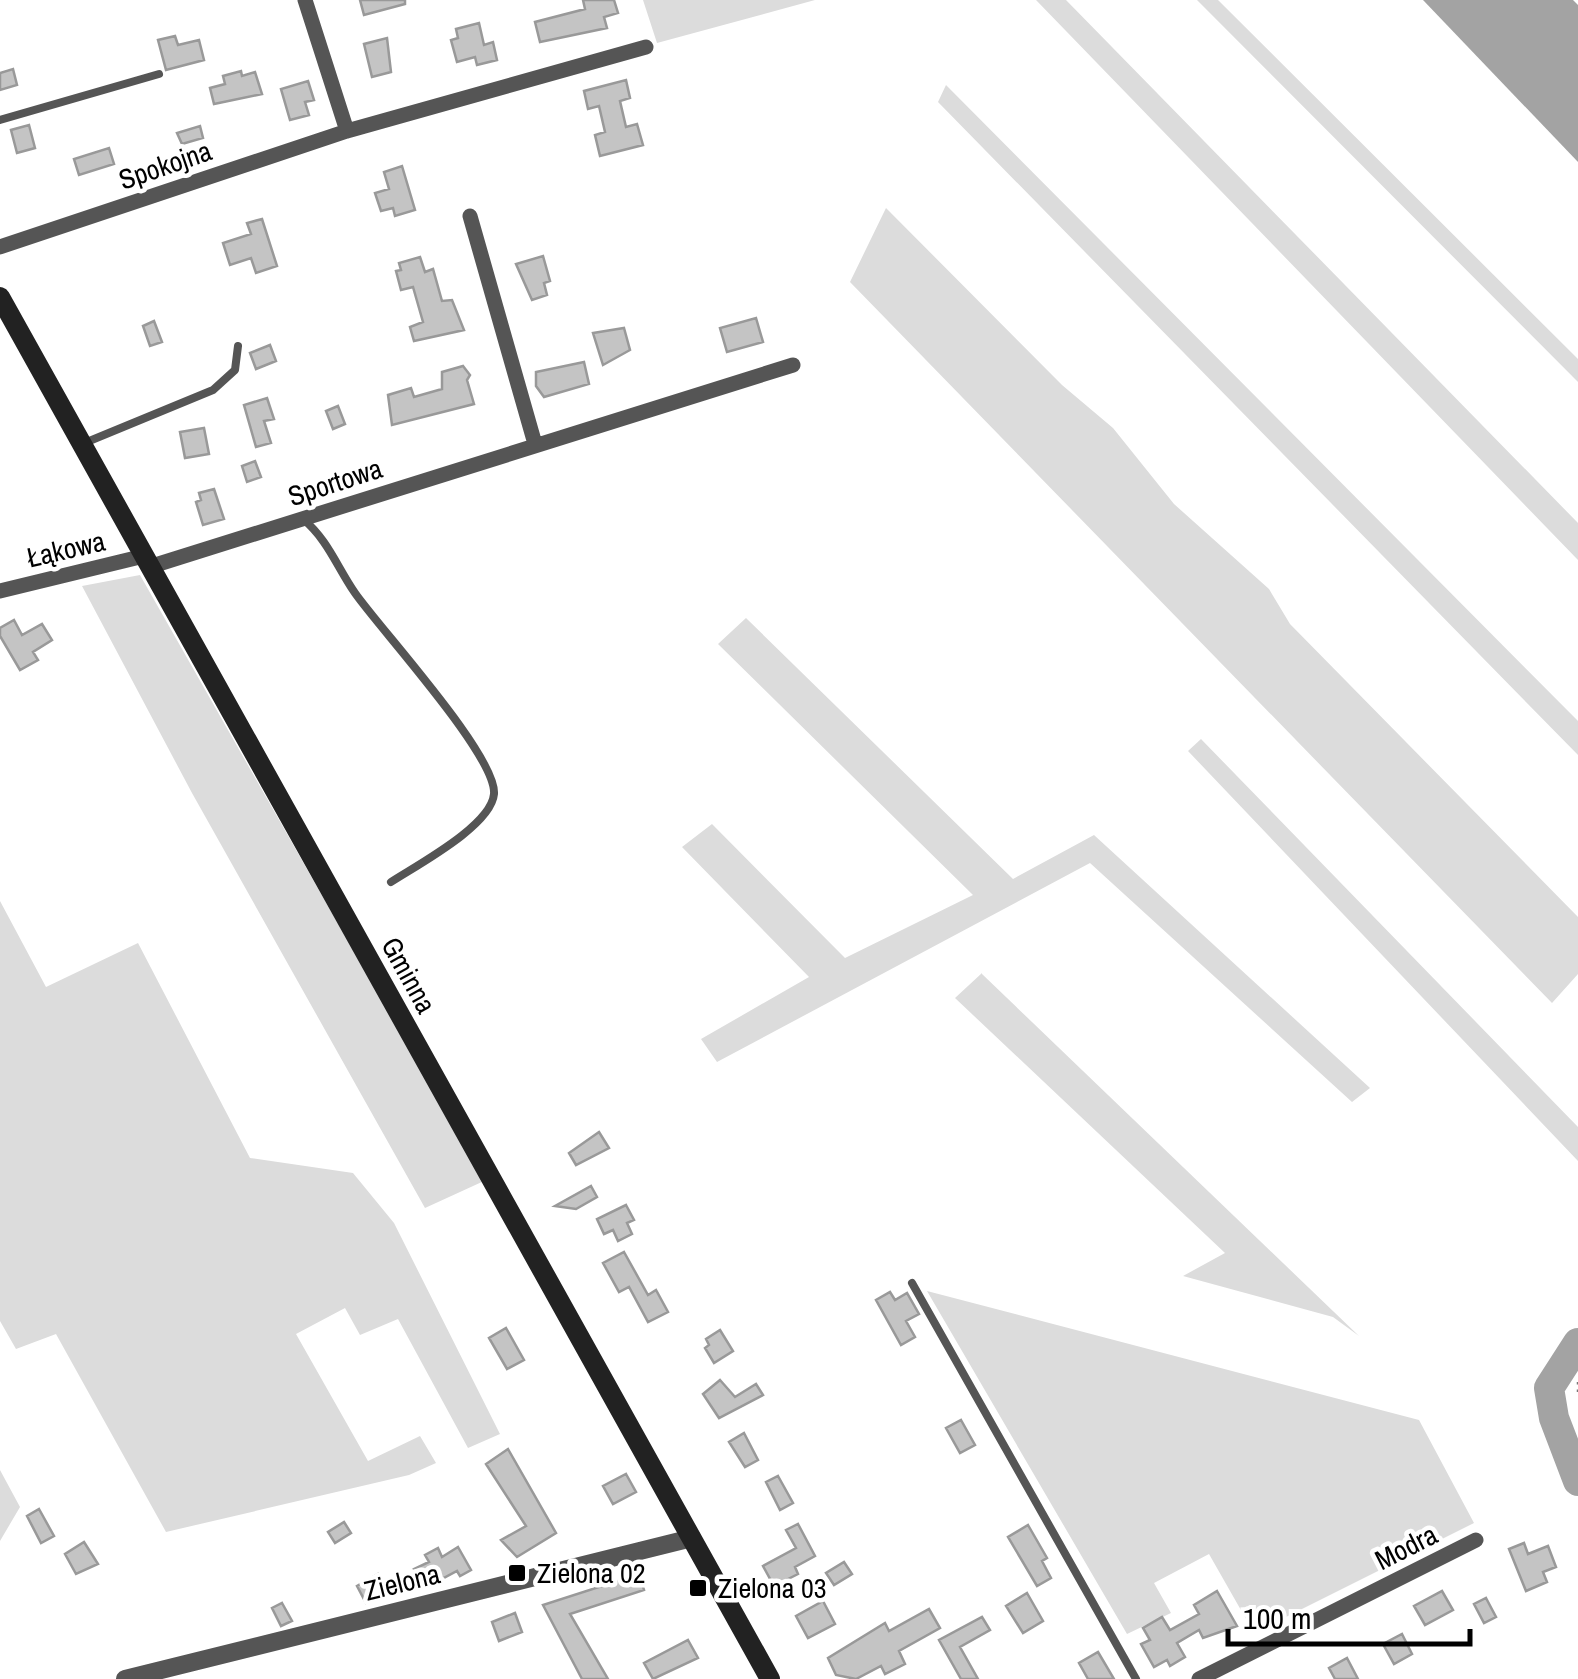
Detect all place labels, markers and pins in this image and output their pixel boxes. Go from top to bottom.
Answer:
place label: Zielona 02 [537,1554,646,1592]
marker: Zielona 02 [506,1562,528,1584]
place label: Zielona 03 [718,1569,827,1607]
marker: Zielona 03 [687,1577,709,1599]

